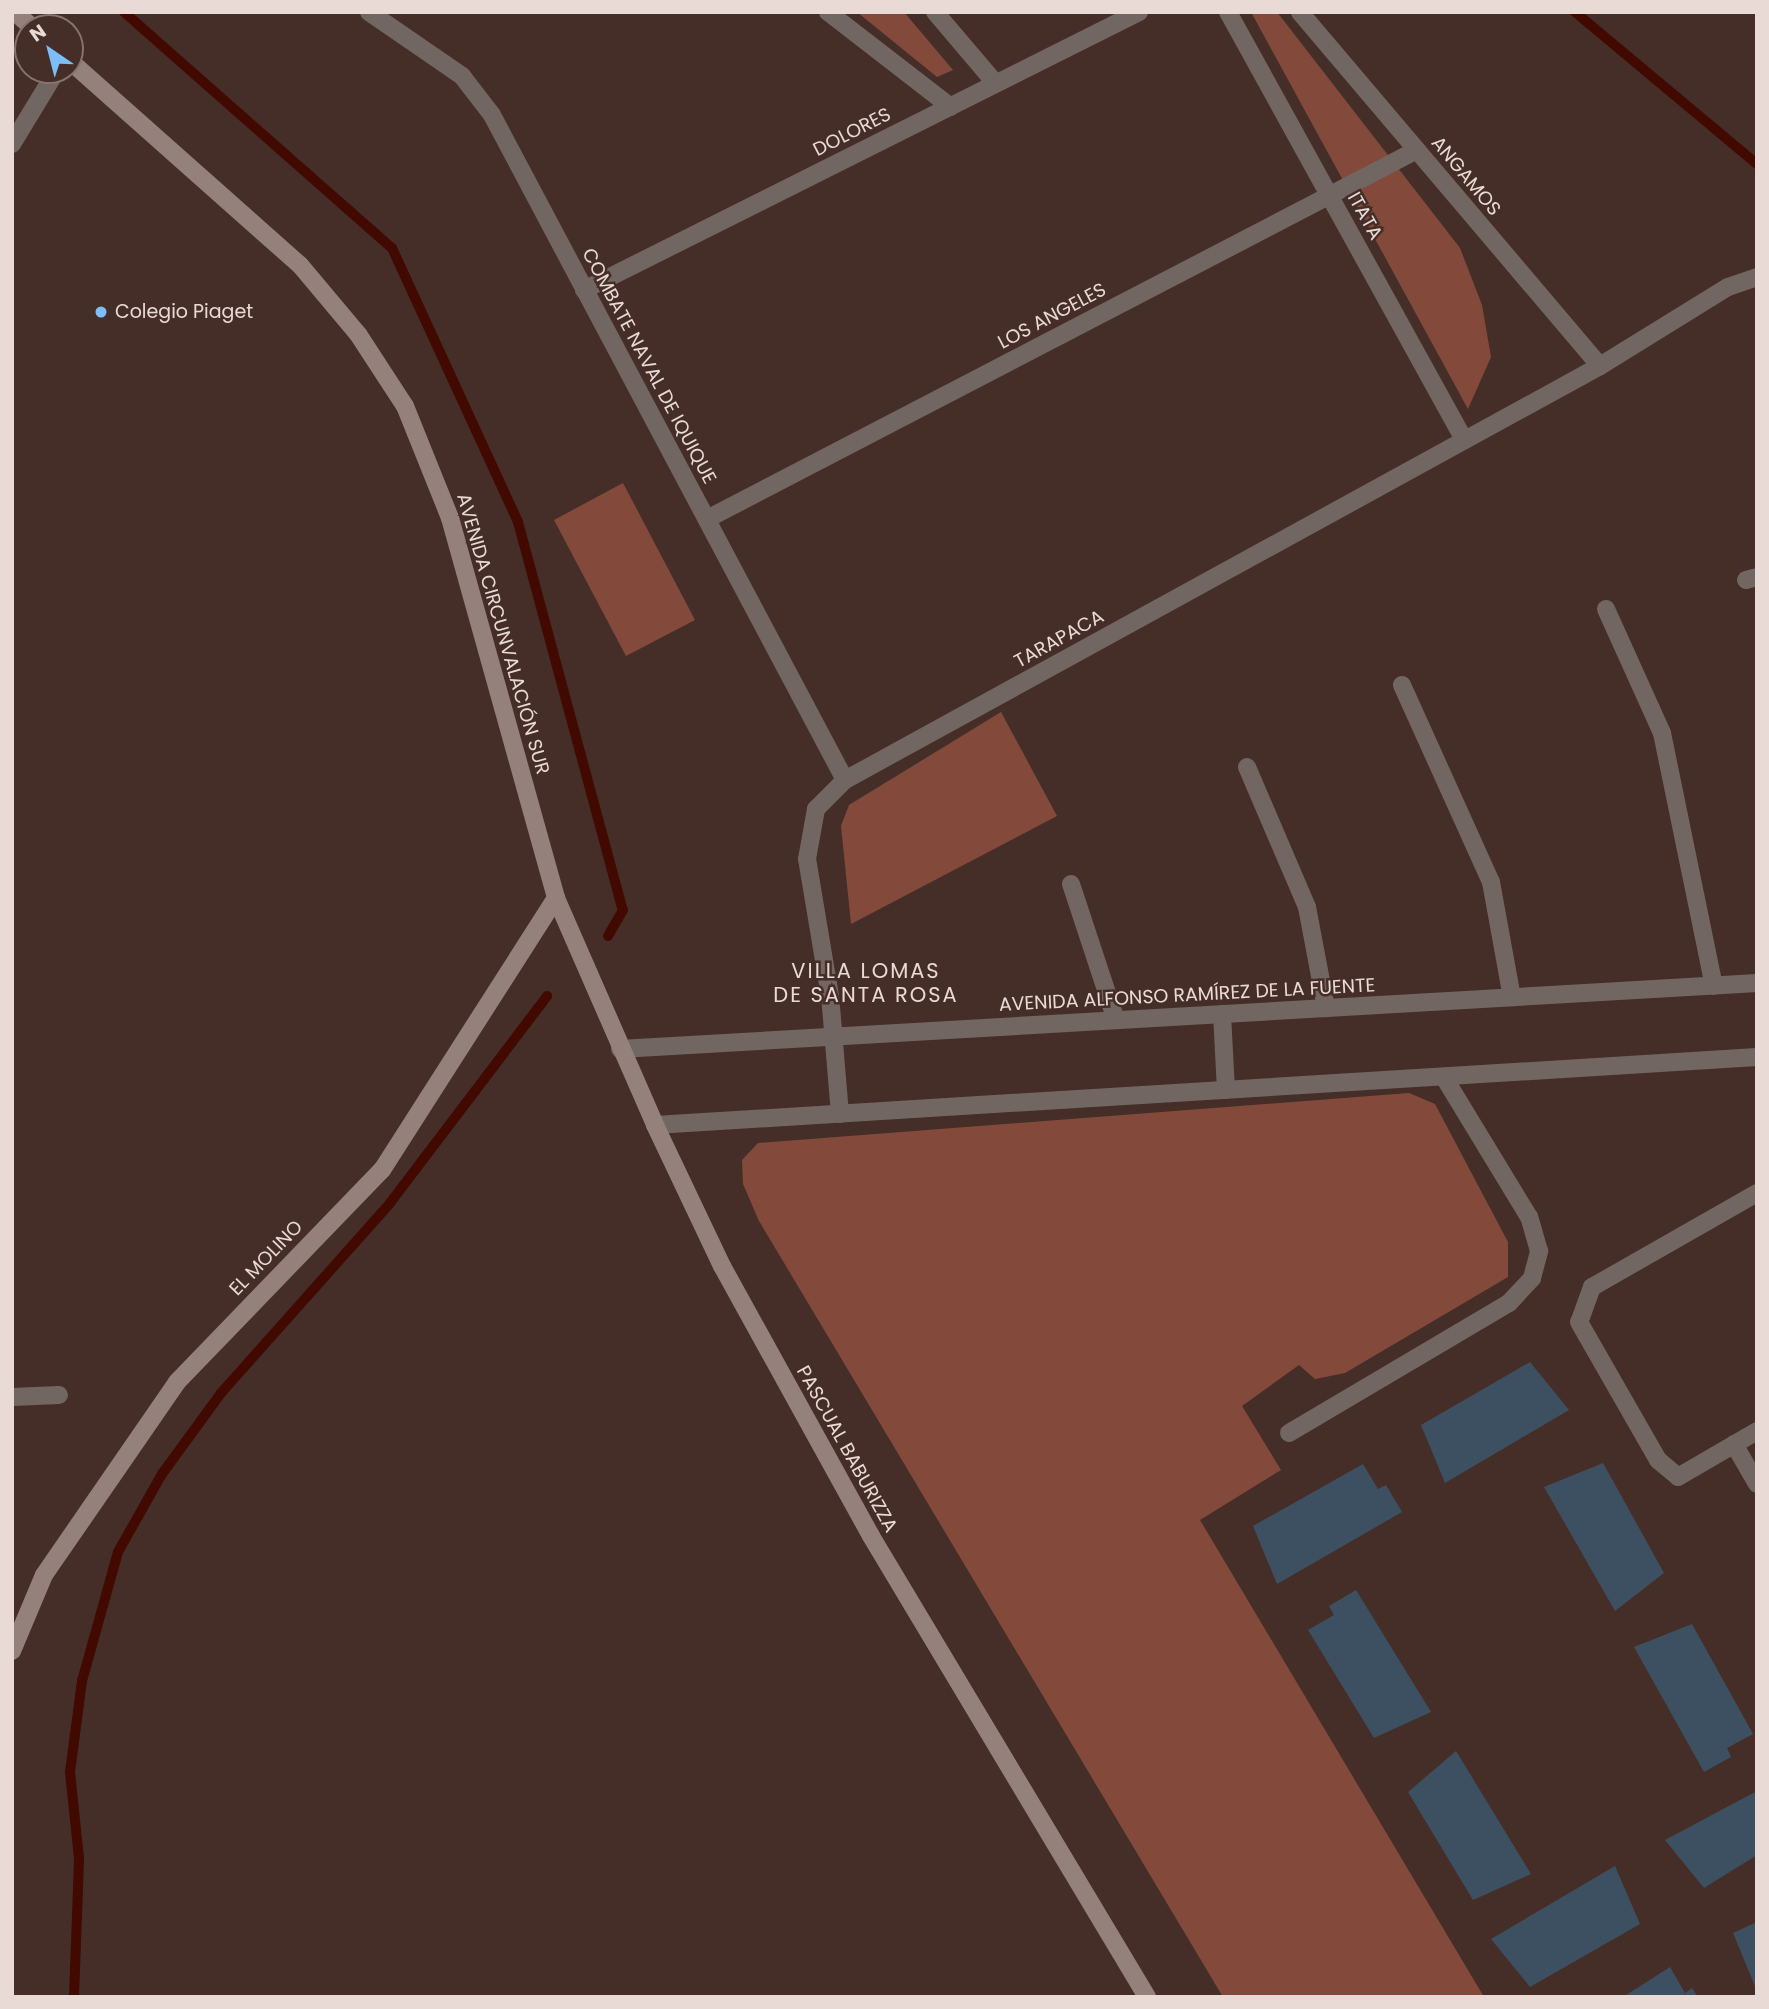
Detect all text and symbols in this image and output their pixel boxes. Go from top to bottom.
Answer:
north arrow [14,14,84,84]
text: N [24,18,51,48]
street label: DOLORES [809,103,895,161]
street label: ANGAMOS [1426,132,1506,220]
street label: ITATA [1343,188,1387,244]
street label: COMBATE NAVAL DE IQUIQUE [577,244,721,488]
street label: LOS ANGELES [994,278,1110,354]
place label: Colegio Piaget [115,301,253,323]
marker: Colegio Piaget [93,304,109,320]
street label: AVENIDA CIRCUNVALACIÓN SUR [452,491,554,777]
street label: TARAPACA [1010,605,1108,673]
district label: VILLA LOMAS DE SANTA ROSA [775,958,957,1008]
street label: AVENIDA ALFONSO RAMÍREZ DE LA FUENTE [998,974,1376,1016]
street label: EL MOLINO [225,1216,307,1300]
street label: PASCUAL BABURIZZA [792,1362,902,1536]

